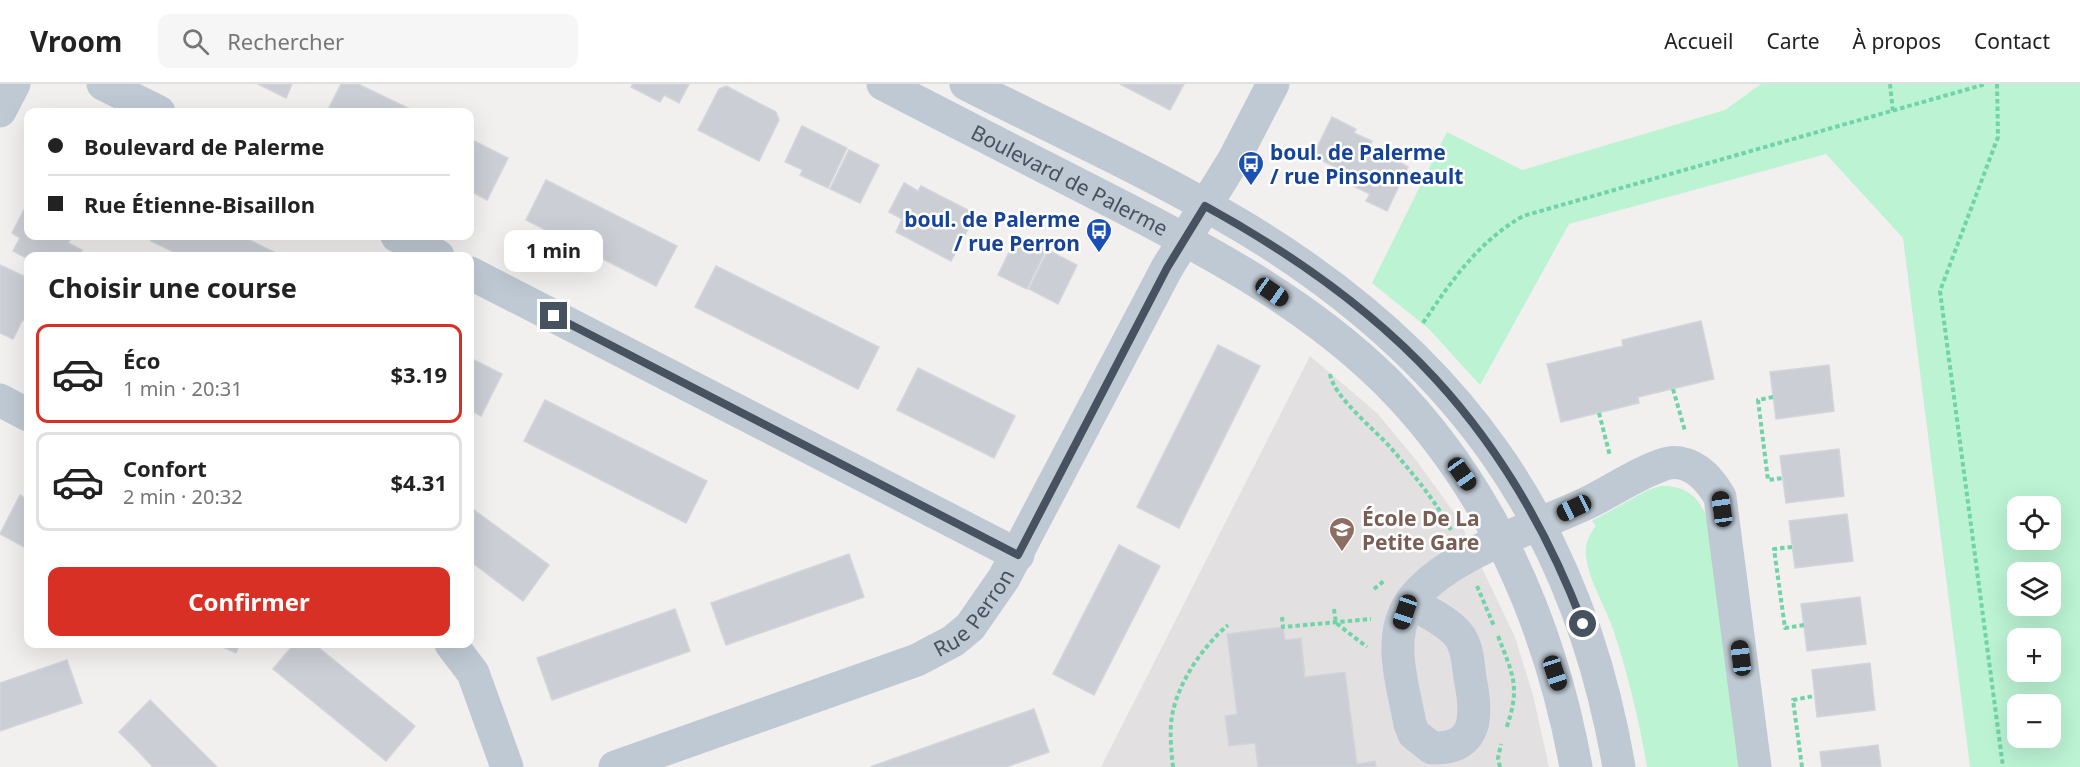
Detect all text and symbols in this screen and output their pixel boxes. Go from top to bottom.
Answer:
search box [158,14,578,68]
text: Vroom [30,22,122,60]
icon: search [179,25,212,58]
text: Rechercher [227,26,344,56]
text: Accueil [1664,27,1733,55]
text: Carte [1766,27,1820,55]
text: À propos [1853,27,1941,55]
text: Contact [1974,27,2050,55]
street label: Boulevard de Palerme [967,118,1173,242]
text: Boulevard de Palerme [84,131,324,161]
place label: boul. de Palerme / rue Pinsonneault [1270,138,1463,190]
bus stop icon: boul. de Palerme / rue Pinsonneault [1236,149,1266,187]
text: Rue Étienne-Bisaillon [84,189,315,219]
place label: boul. de Palerme / rue Perron [904,205,1080,257]
bus stop icon: boul. de Palerme / rue Perron [1084,216,1114,254]
callout: 1 min [504,229,604,271]
text: 1 min [526,237,581,264]
text: Choisir une course [48,269,297,306]
car [1252,274,1292,310]
route end [540,302,567,329]
text: Éco [123,345,160,375]
icon: car [51,347,105,401]
text: $3.19 [390,359,447,389]
text: 1 min · 20:31 [123,375,243,402]
text: Confort [123,453,207,483]
car [1444,454,1480,494]
icon: car [51,455,105,509]
text: $4.31 [390,467,447,497]
text: 2 min · 20:32 [123,483,243,510]
car [1711,490,1733,528]
car [1554,492,1594,524]
map controls [2007,496,2061,748]
button: locate [2007,496,2061,550]
place label: École De La Petite Gare [1362,504,1480,556]
school or university icon: École De La Petite Gare [1327,515,1357,553]
button: layers [2007,562,2061,616]
street label: Rue Perron [928,564,1020,663]
button: Confirmer [48,567,450,636]
car [1391,592,1419,632]
route start [1569,610,1596,637]
button: + [2007,628,2061,682]
car [1730,639,1752,677]
car [1541,653,1569,693]
button: − [2007,694,2061,748]

